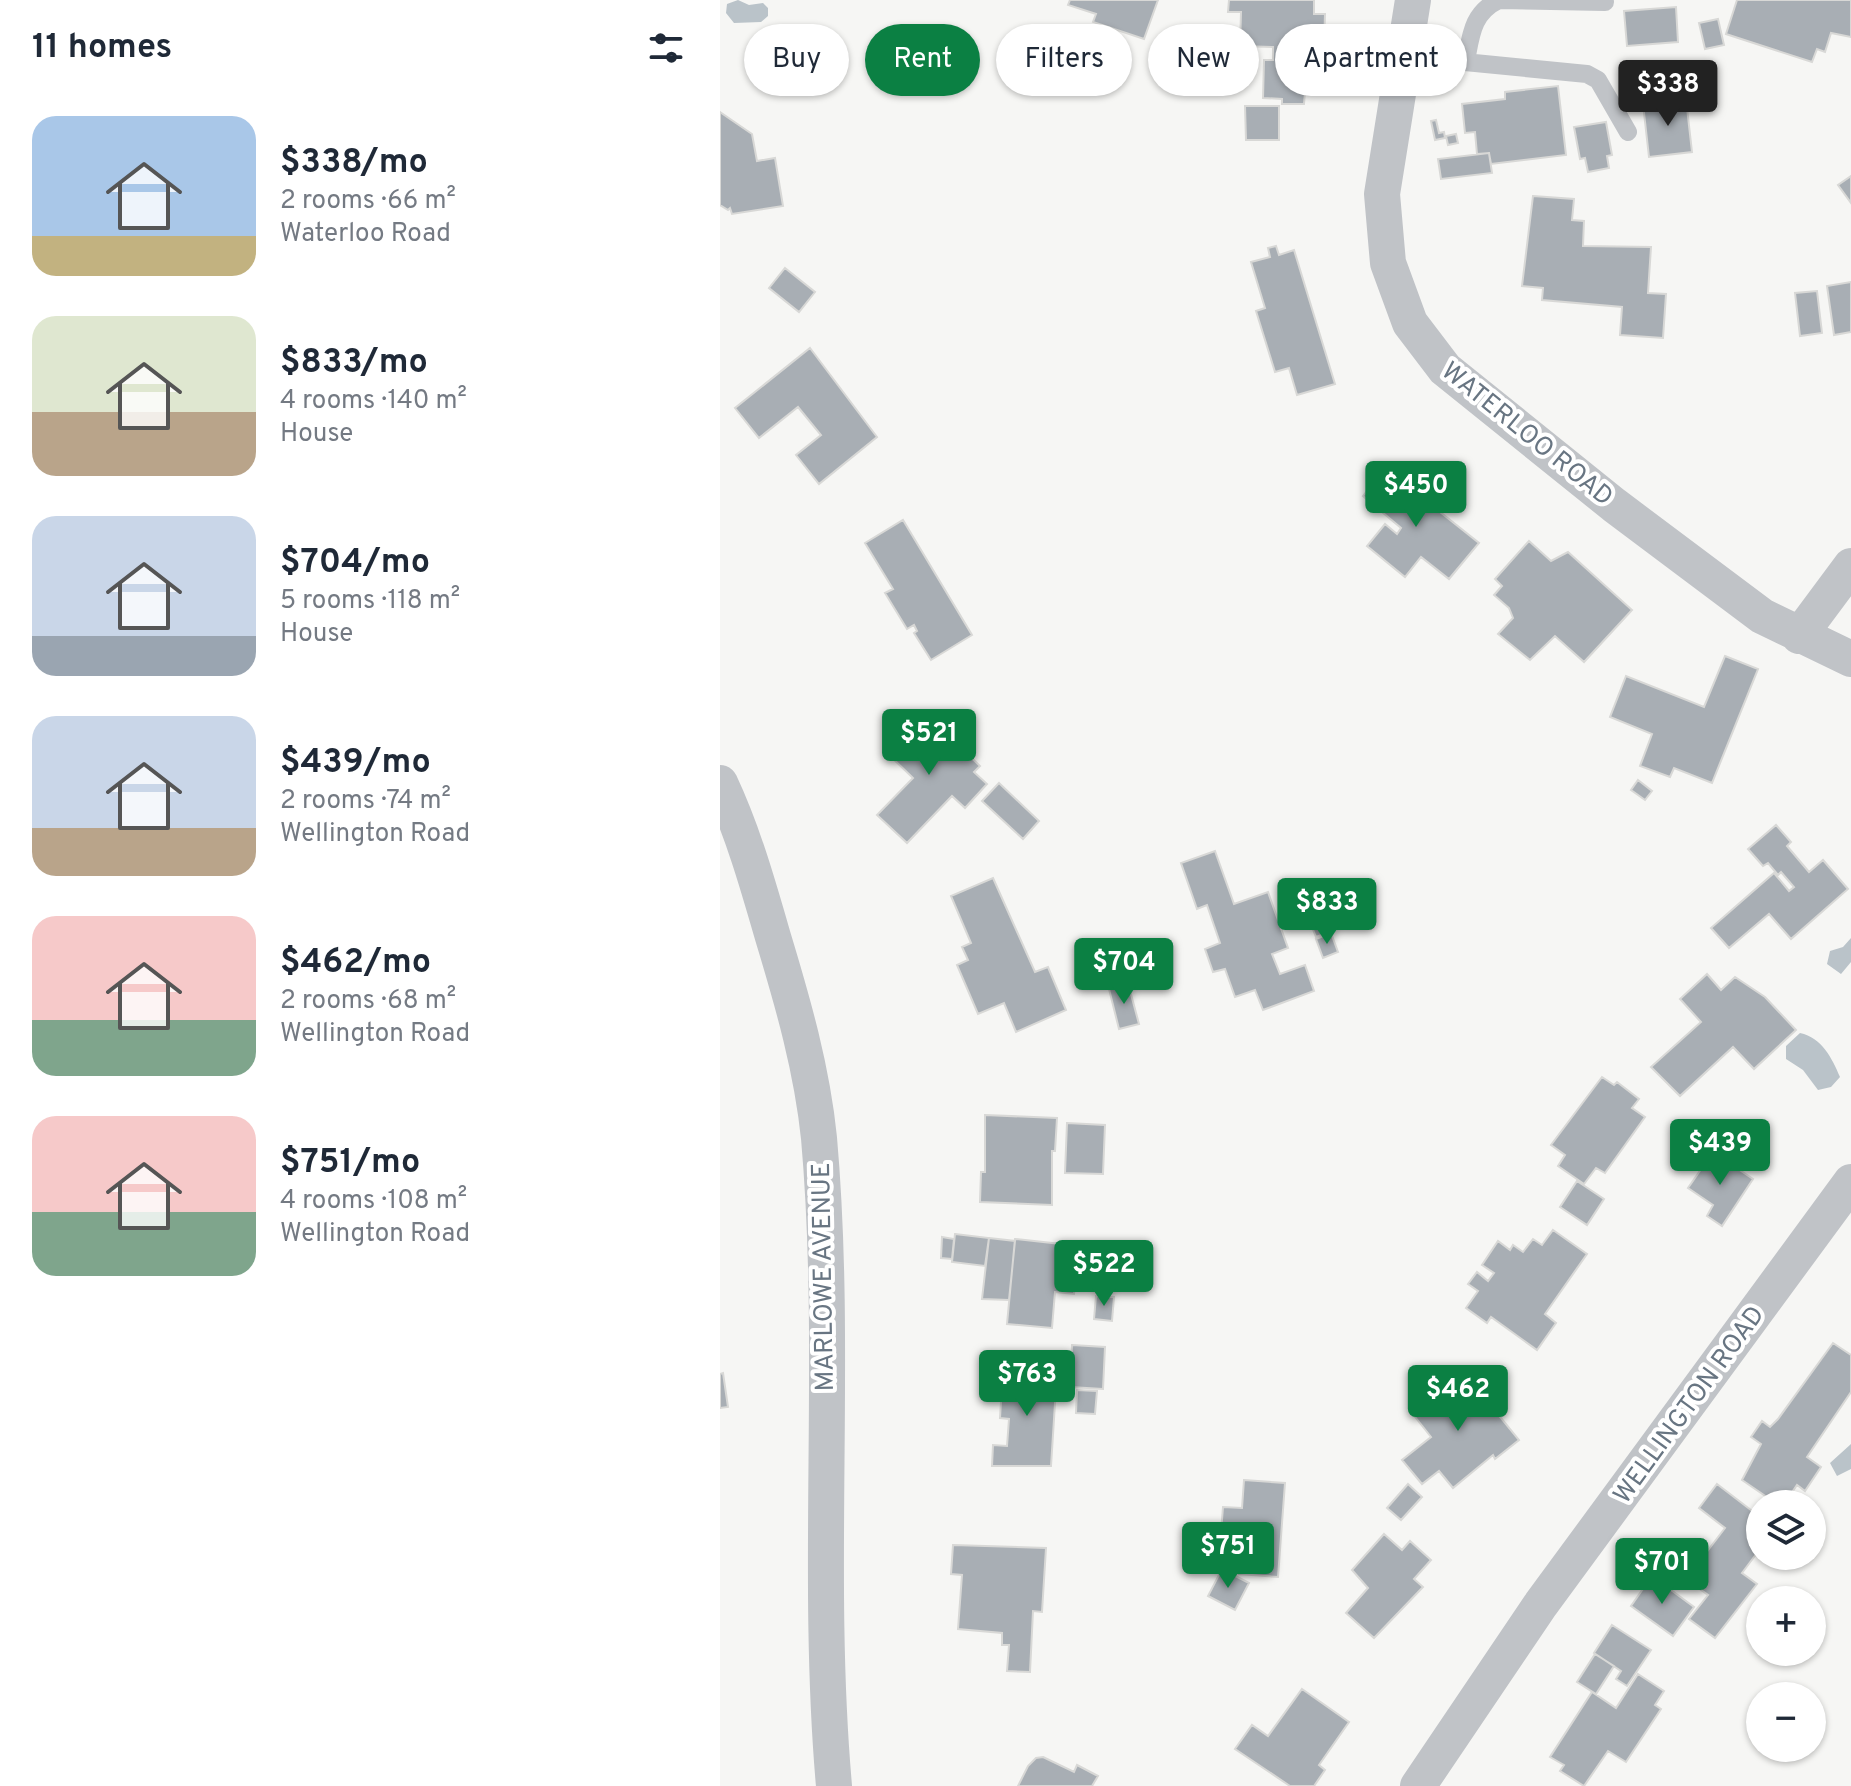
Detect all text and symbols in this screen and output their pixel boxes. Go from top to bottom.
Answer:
chip: Buy [744,24,849,96]
chip: Rent [865,24,980,96]
chip: Filters [996,24,1132,96]
chip: New [1148,24,1259,96]
chip: Apartment [1275,24,1467,96]
icon: filters [644,26,688,70]
text: 11 homes [32,27,172,70]
pin: $338 [1621,60,1715,128]
text: $338 [1636,69,1700,102]
text: $338/mo [280,142,428,185]
icon: home [96,148,192,244]
text: 2 rooms · 66 m² [280,185,456,218]
text: Waterloo Road [280,218,451,251]
text: $833/mo [280,342,428,385]
icon: home [96,348,192,444]
street label: WATERLOO ROAD [1434,356,1619,514]
text: 4 rooms · 140 m² [280,385,467,418]
text: House [280,418,353,451]
pin: $450 [1369,461,1463,529]
text: $450 [1383,470,1449,503]
text: $704/mo [280,542,430,585]
icon: home [96,548,192,644]
text: 5 rooms · 118 m² [280,585,460,618]
text: House [280,618,353,651]
pin: $521 [882,709,976,777]
text: $521 [900,718,958,751]
text: $439/mo [280,742,431,785]
icon: home [96,748,192,844]
text: 2 rooms · 74 m² [280,785,451,818]
text: Wellington Road [280,818,470,851]
pin: $833 [1280,878,1374,946]
text: $833 [1295,887,1359,920]
pin: $704 [1077,938,1171,1006]
text: $462/mo [280,942,431,985]
text: $704 [1092,947,1156,980]
icon: home [96,948,192,1044]
text: 2 rooms · 68 m² [280,985,456,1018]
text: Wellington Road [280,1018,470,1051]
pin: $439 [1673,1119,1767,1187]
text: $439 [1688,1128,1752,1161]
text: $751/mo [280,1142,420,1185]
icon: home [96,1148,192,1244]
street label: MARLOWE AVENUE [806,1162,843,1392]
text: 4 rooms · 108 m² [280,1185,467,1218]
text: Wellington Road [280,1218,470,1251]
pin: $522 [1057,1240,1151,1308]
text: $522 [1072,1249,1136,1282]
street label: WELLINGTON ROAD [1607,1300,1773,1511]
pin: $763 [980,1350,1074,1418]
text: $763 [997,1359,1057,1392]
pin: $462 [1411,1365,1505,1433]
text: $462 [1426,1374,1490,1407]
map controls [1746,1490,1826,1762]
button: layers [1746,1490,1826,1570]
pin: $751 [1181,1522,1275,1590]
text: $751 [1200,1531,1256,1564]
pin: $701 [1615,1538,1709,1606]
text: $701 [1633,1547,1691,1580]
button: + [1746,1586,1826,1666]
button: − [1746,1682,1826,1762]

